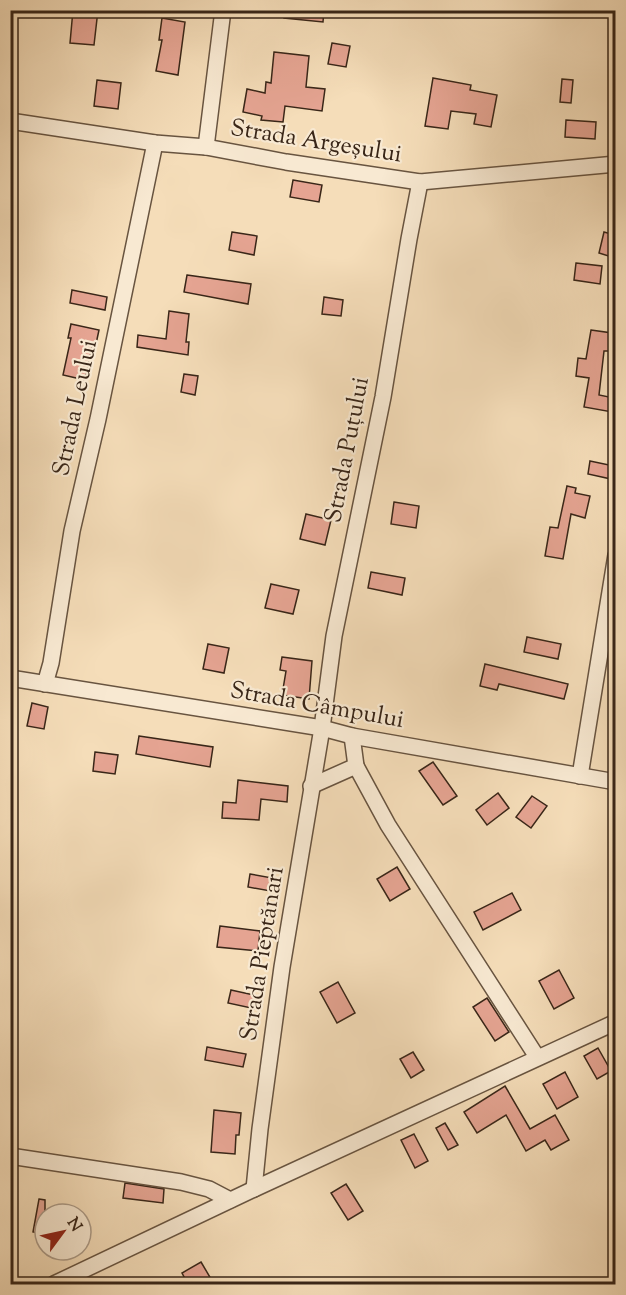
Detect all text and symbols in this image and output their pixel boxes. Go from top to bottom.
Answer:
street label: Strada Argeșului [228,112,404,172]
street label: Strada Leului [45,337,107,479]
street label: Strada Puțului [317,374,379,526]
street label: Strada Câmpului [227,674,407,738]
street label: Strada Pieptănari [232,864,294,1044]
north arrow [33,1202,93,1262]
text: N [60,1214,87,1237]

